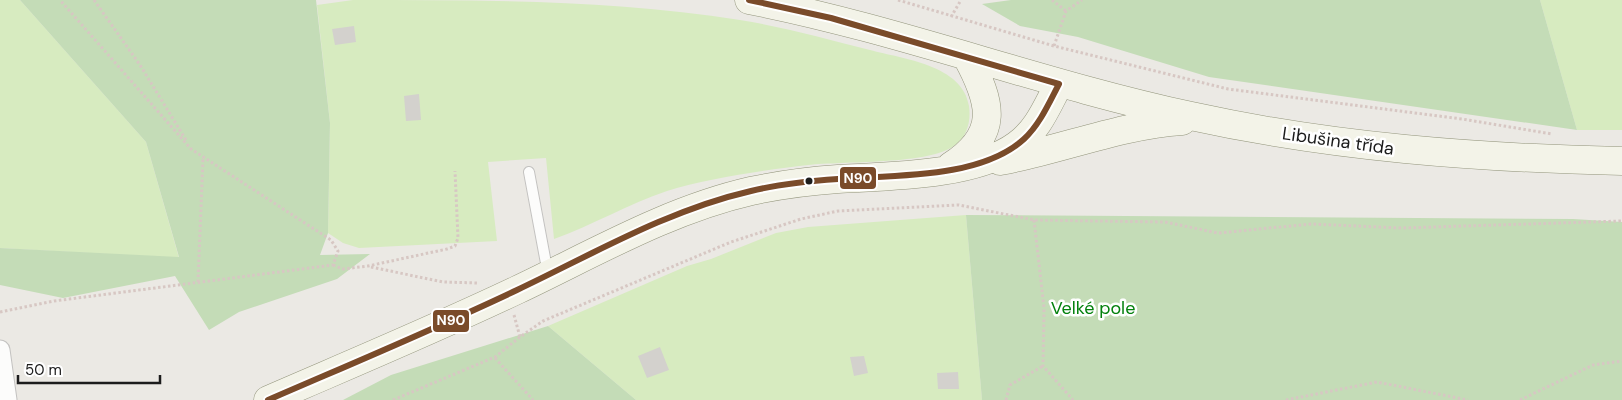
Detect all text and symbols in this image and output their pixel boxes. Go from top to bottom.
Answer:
street label: Libušina třída [1281,121,1395,161]
line badge: N90 [839,166,877,190]
text: N90 [844,169,873,187]
unlabelled marker [804,176,814,186]
park label: Velké pole [1051,296,1135,320]
line badge: N90 [432,309,470,333]
text: N90 [437,311,466,329]
scale bar [18,352,160,384]
text: 50 m [25,360,62,380]

